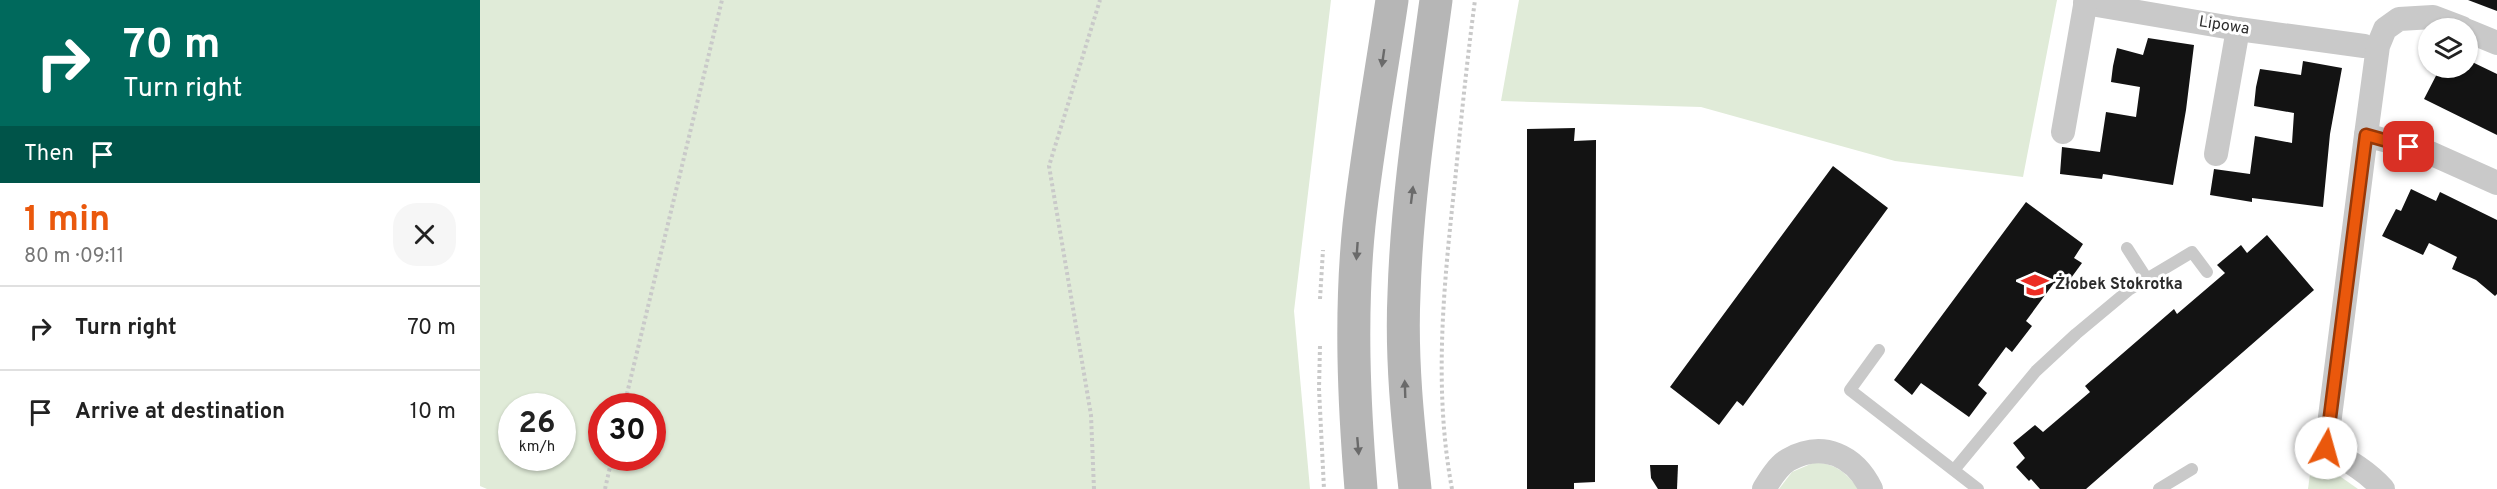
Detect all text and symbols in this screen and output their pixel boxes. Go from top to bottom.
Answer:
street label: Lipowa [2197,12,2251,40]
map controls [2418,18,2478,78]
button: layers [2418,18,2478,78]
text: 70 m [123,20,221,73]
icon: right [24,24,102,102]
one-way arrow [1379,49,1388,68]
text: Turn right [123,72,242,106]
pin [2383,121,2434,172]
icon: arrive [2392,130,2425,163]
icon: arrive [86,138,119,171]
text: Then [24,141,74,168]
one-way arrow [1407,185,1417,204]
text: 1 min [24,198,110,244]
button: close [393,203,456,266]
one-way arrow [1352,242,1362,261]
text: 80 m · 09:11 [24,244,124,270]
school or university icon: Żłobek Stokrotka [2020,270,2050,300]
place label: Żłobek Stokrotka [2055,273,2183,295]
icon: right [24,312,57,345]
text: Turn right [75,315,177,342]
text: 70 m [407,315,456,342]
one-way arrow [1400,380,1409,399]
speed limit sign: 30 [588,393,666,471]
icon: arrive [24,396,57,429]
text: Arrive at destination [75,399,285,426]
text: 10 m [410,399,456,426]
text: 26 [519,406,555,443]
position arrow [2294,416,2358,480]
one-way arrow [1353,436,1363,455]
text: km/h [519,438,555,457]

